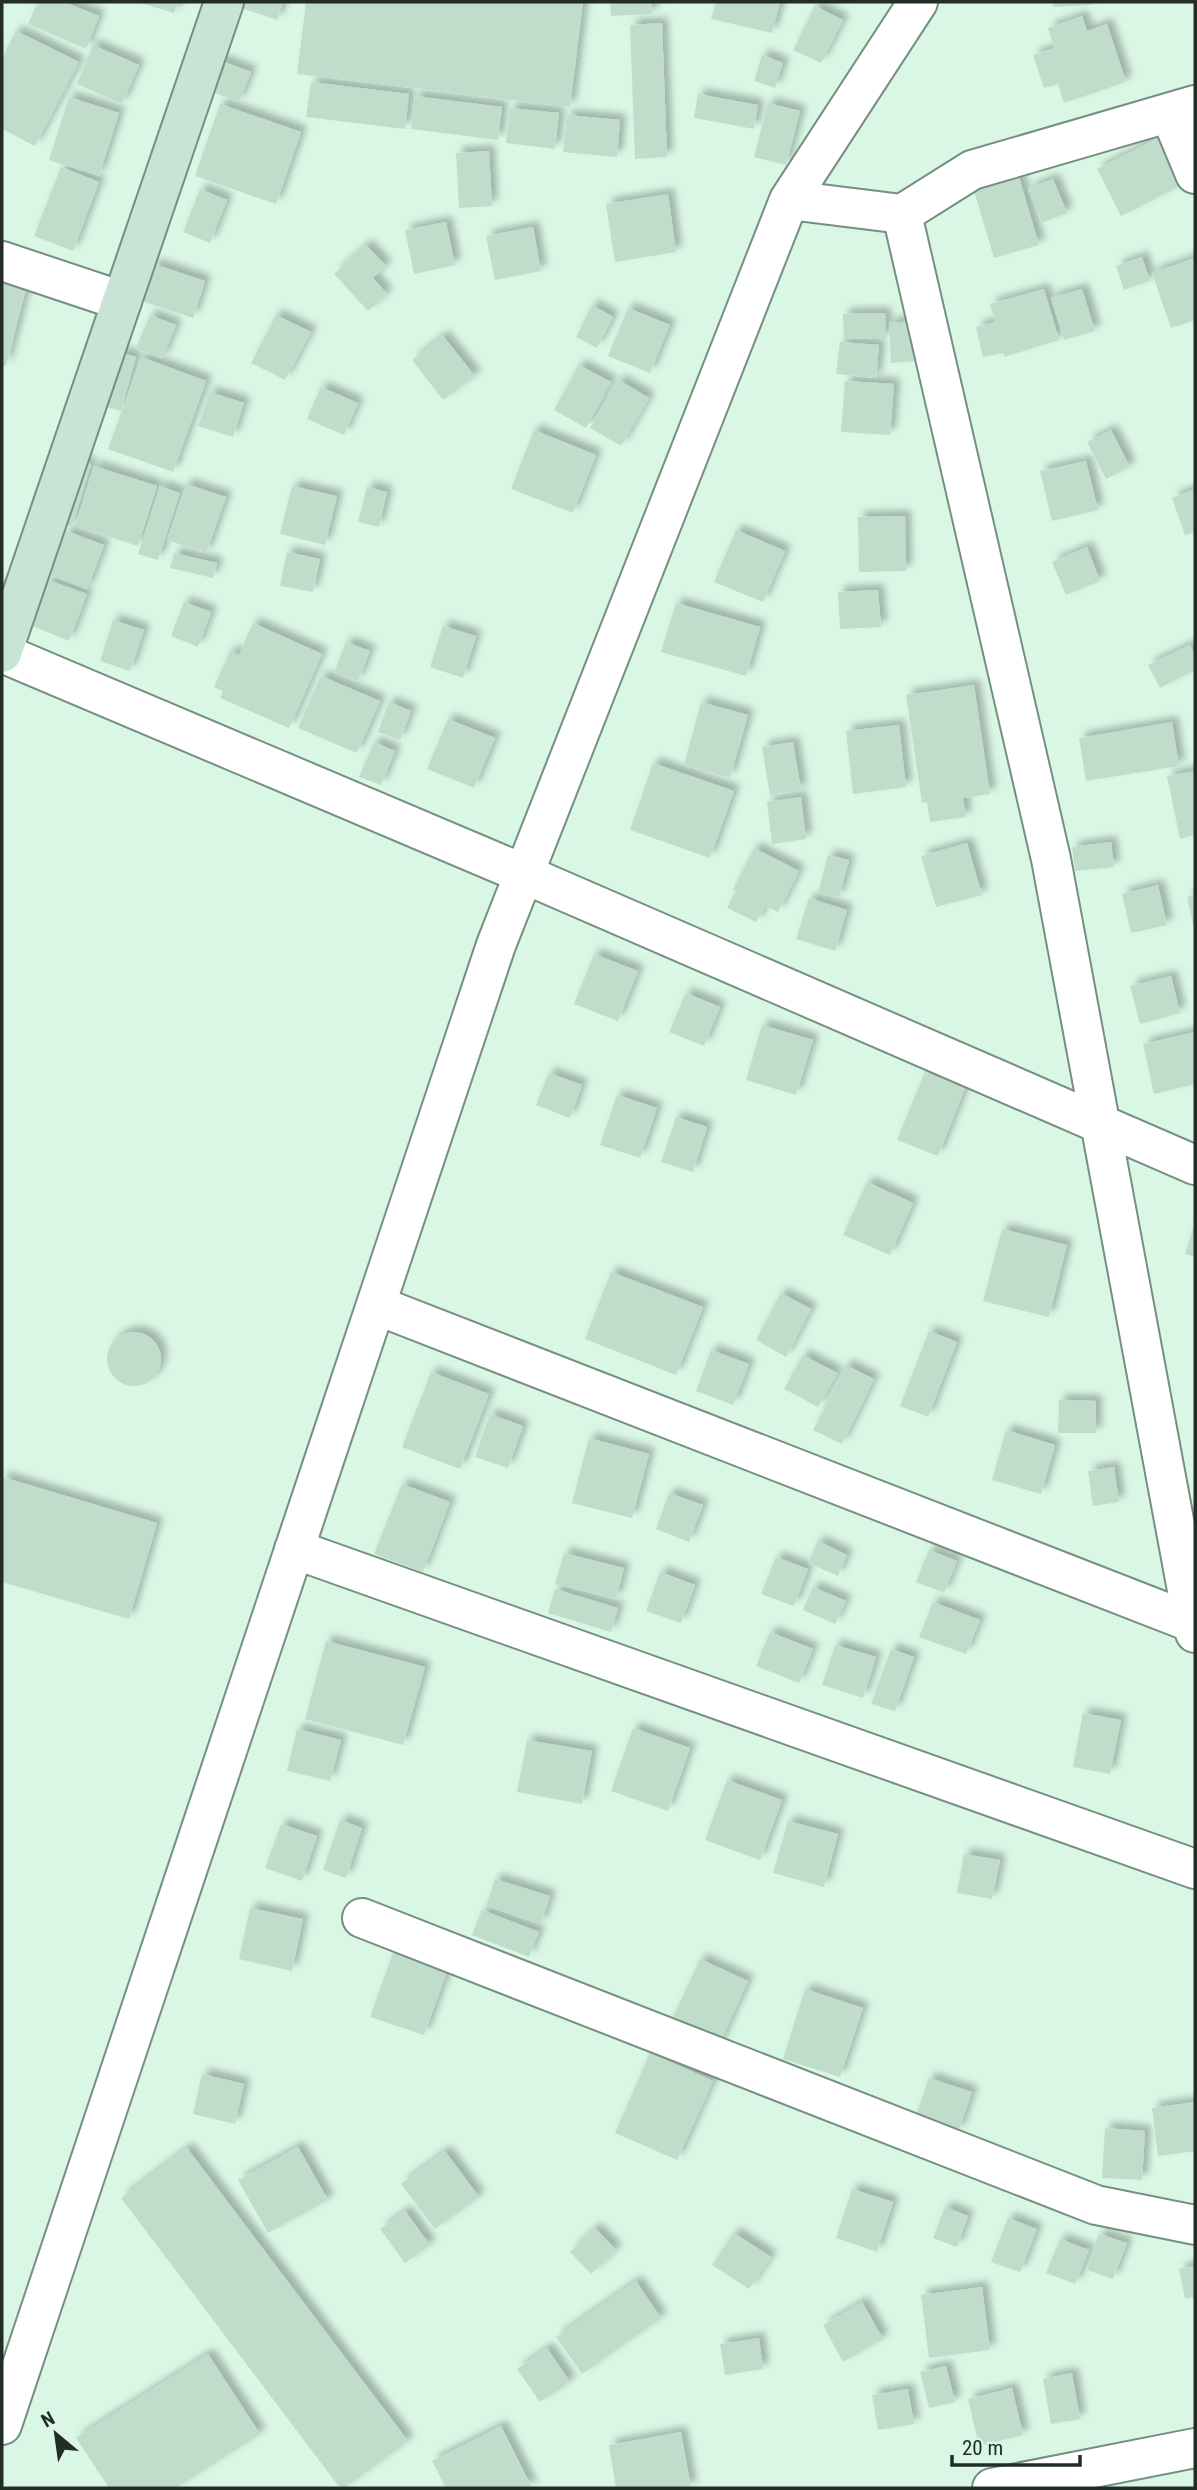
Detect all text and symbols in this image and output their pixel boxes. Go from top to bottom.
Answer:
north arrow [21,2399,91,2469]
text: N [37,2407,59,2432]
scale bar [952,2424,1080,2468]
text: 20 m [962,2436,1003,2460]

